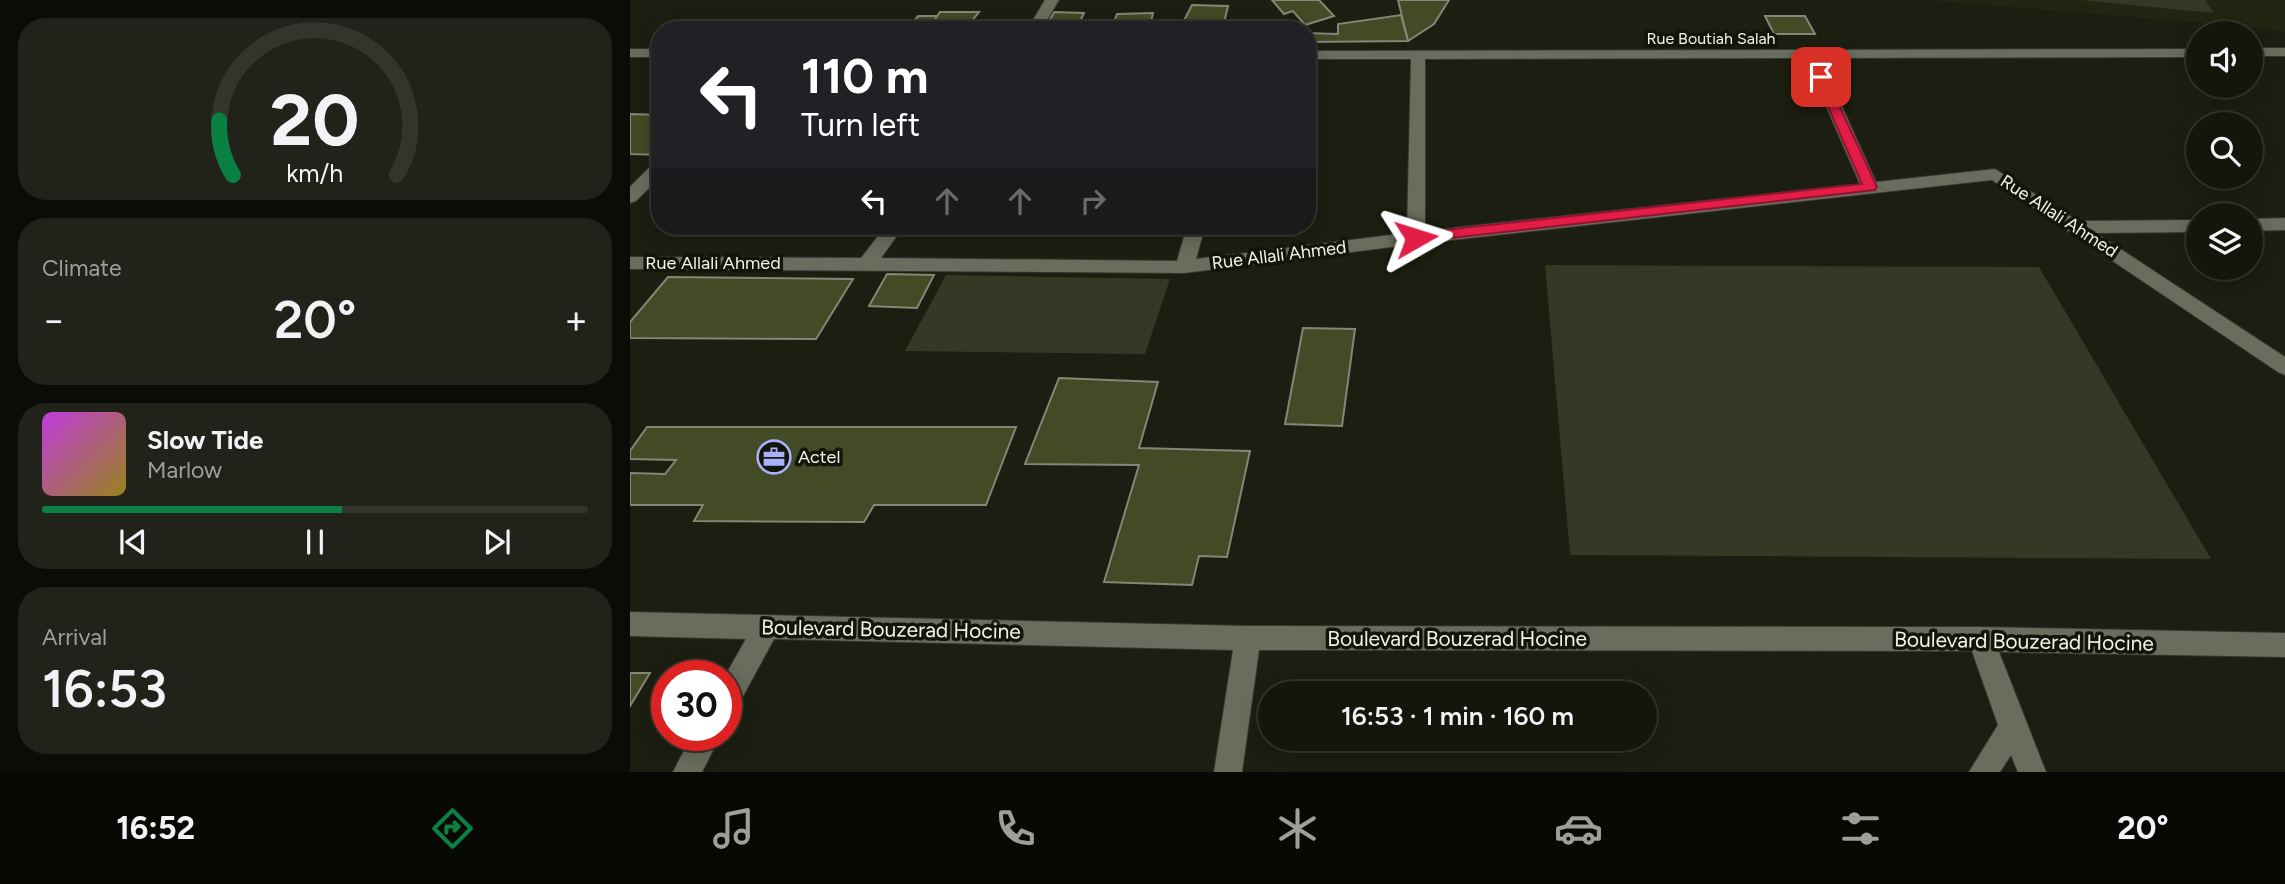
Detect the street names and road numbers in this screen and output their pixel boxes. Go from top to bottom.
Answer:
street label: Rue Boutiah Salah [1646,29,1776,48]
street label: Rue Allali Ahmed [1996,170,2122,262]
street label: Rue Allali Ahmed [1210,236,1348,274]
street label: Rue Allali Ahmed [645,252,781,274]
street label: Boulevard Bouzerad Hocine [761,614,1021,644]
street label: Boulevard Bouzerad Hocine [1327,626,1587,651]
street label: Boulevard Bouzerad Hocine [1894,626,2154,656]

